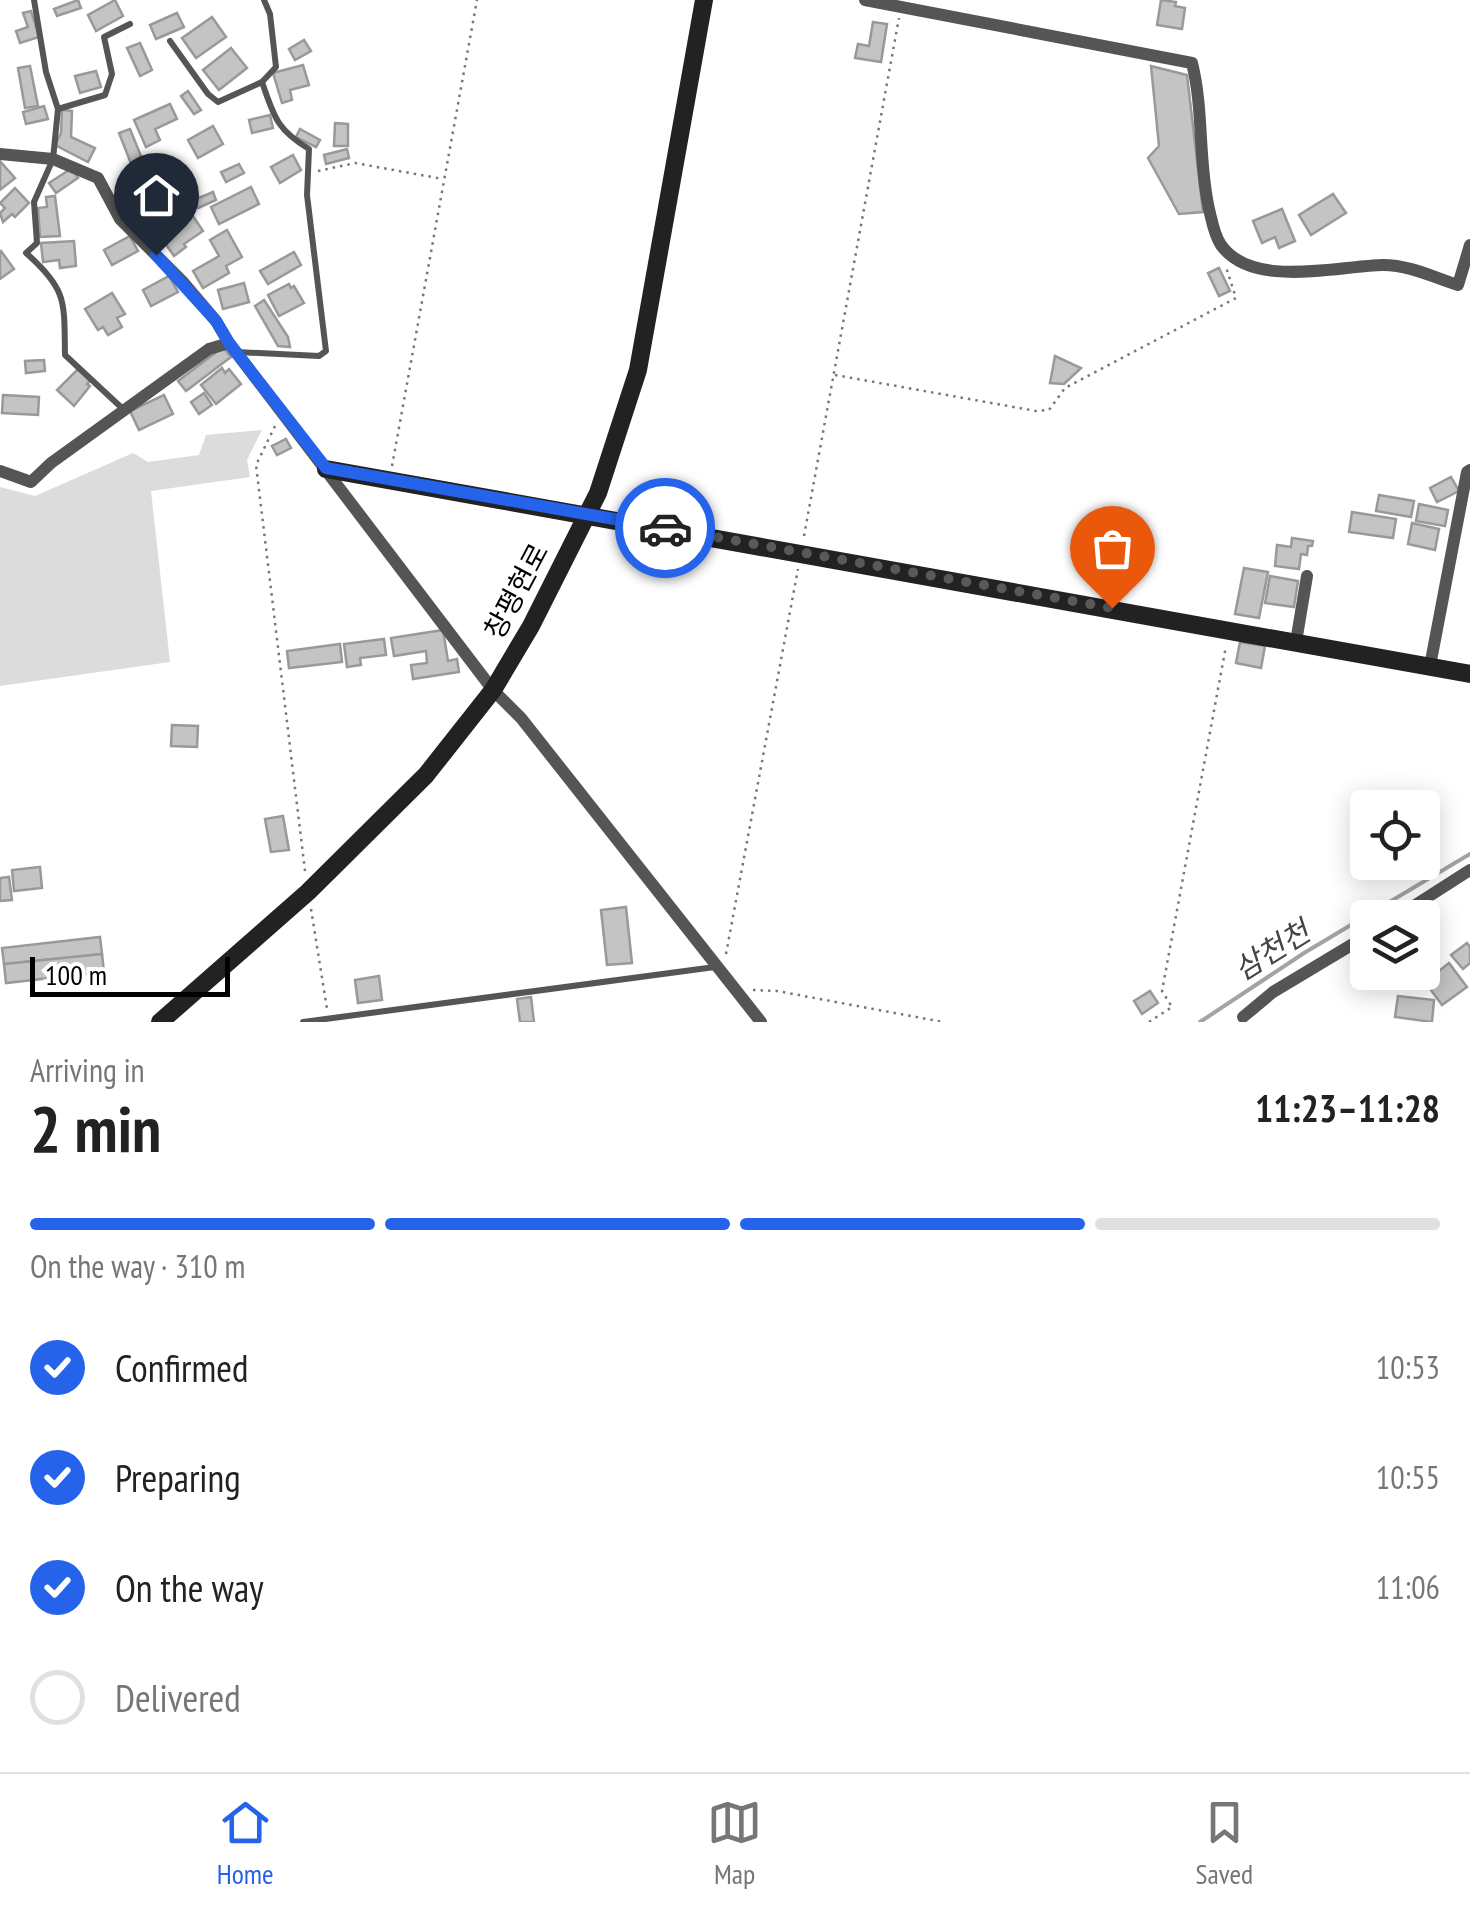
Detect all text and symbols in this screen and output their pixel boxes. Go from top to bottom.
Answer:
pin [114,153,199,256]
icon: home [129,168,184,223]
courier [615,478,715,578]
icon: car [638,501,693,556]
pin [1070,506,1155,609]
icon: bag [1085,521,1140,576]
street label: 창평현로 [475,537,556,645]
map controls [1350,790,1440,990]
button: locate [1350,790,1440,880]
button: layers [1350,900,1440,990]
water label: 삼천천 [1226,909,1320,988]
scale bar [30,952,230,996]
text: 100 m [45,956,107,993]
text: Arriving in [30,1049,145,1091]
text: 11:23–11:28 [1255,1083,1440,1132]
text: 2 min [30,1086,161,1170]
text: On the way · 310 m [30,1245,245,1287]
icon: check [30,1340,85,1395]
text: Confirmed [115,1343,248,1392]
text: 10:53 [1376,1346,1440,1388]
icon: check [30,1450,85,1505]
text: Preparing [115,1453,241,1502]
text: 10:55 [1376,1456,1440,1498]
icon: check [30,1560,85,1615]
text: On the way [115,1563,263,1612]
text: 11:06 [1376,1566,1440,1608]
text: Delivered [115,1673,241,1722]
tab: Home [217,1795,274,1892]
tab: Map [707,1795,762,1892]
tab: Saved [1196,1795,1253,1892]

